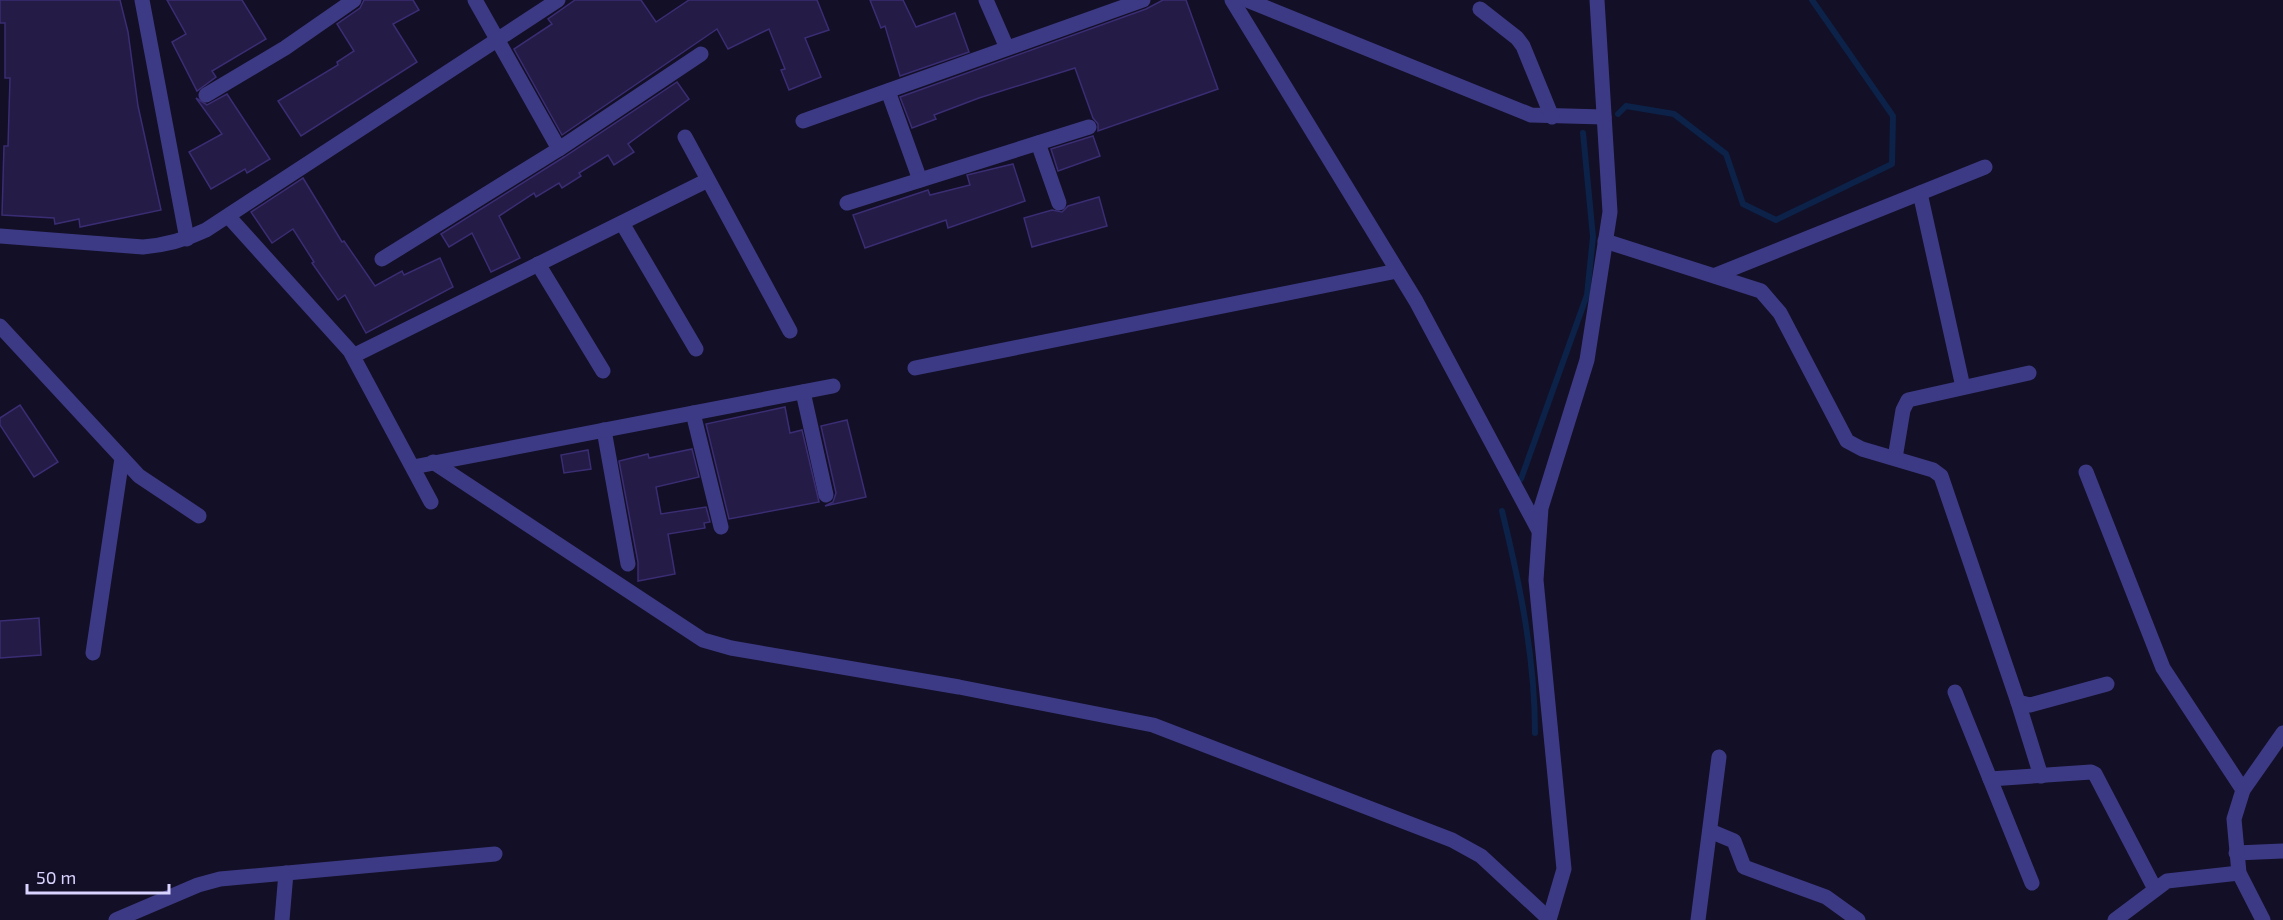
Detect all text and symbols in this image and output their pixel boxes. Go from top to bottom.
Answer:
scale bar [27,857,170,895]
text: 50 m [36,866,76,888]

